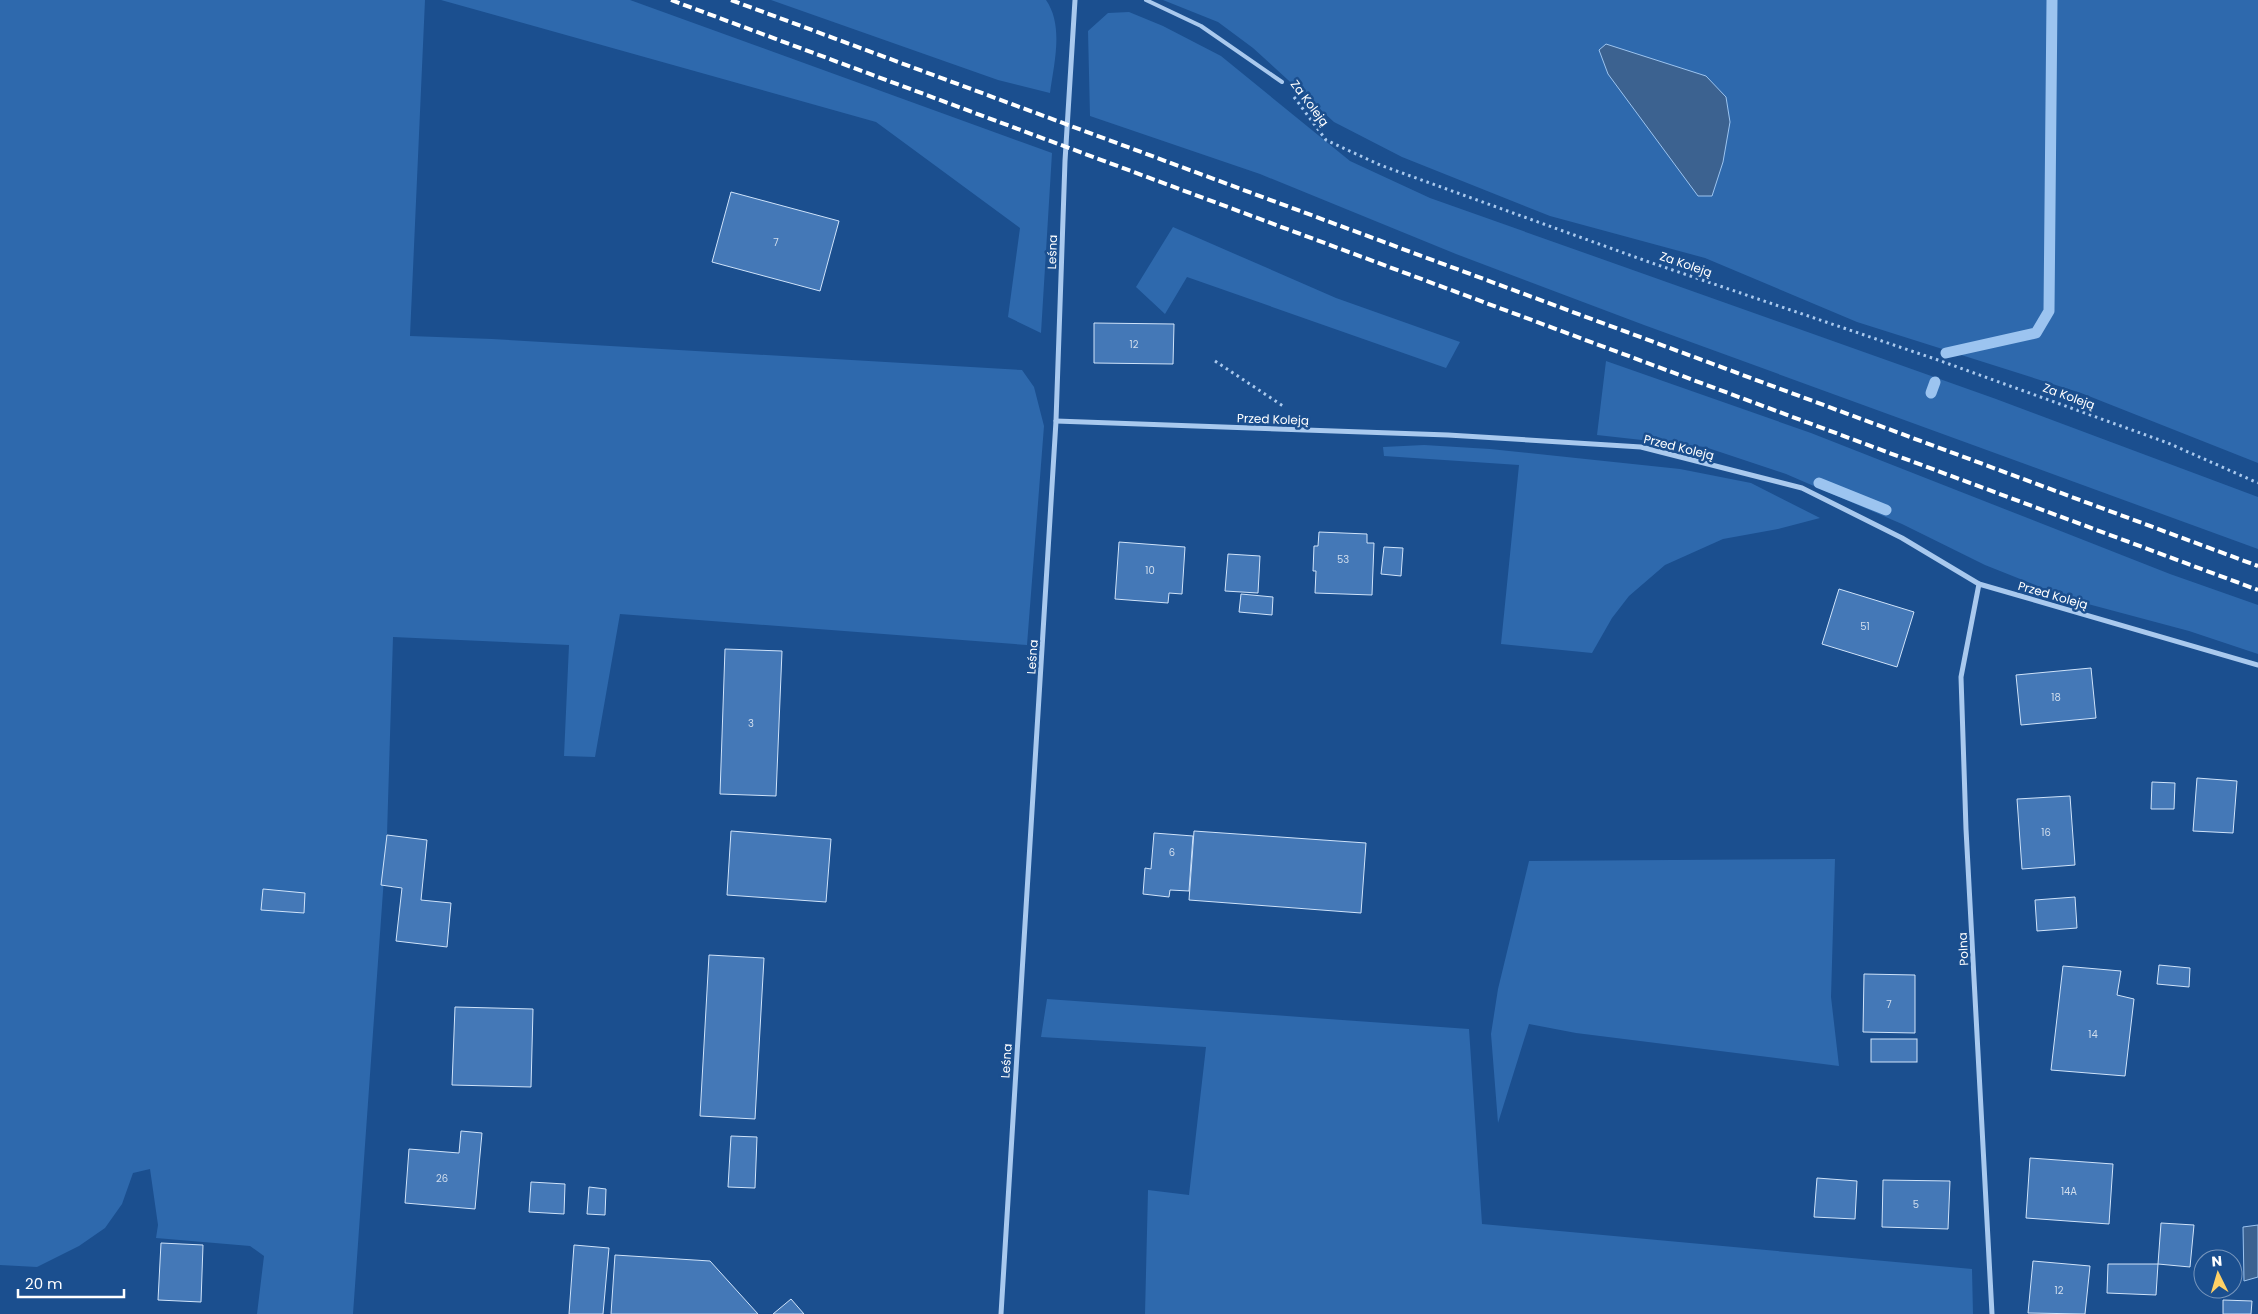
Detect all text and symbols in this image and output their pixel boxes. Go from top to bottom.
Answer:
street label: Za Koleją [1287,76,1333,130]
street label: Leśna [1043,234,1061,270]
house number: 7 [773,235,779,250]
street label: Za Koleją [1658,247,1714,281]
house number: 12 [1130,337,1139,352]
street label: Za Koleją [2041,379,2097,413]
street label: Przed Koleją [1237,409,1309,429]
street label: Przed Koleją [1642,430,1716,464]
house number: 53 [1337,552,1349,567]
house number: 10 [1145,563,1155,578]
street label: Przed Koleją [2016,577,2090,613]
house number: 51 [1860,619,1870,634]
street label: Leśna [1022,639,1042,675]
house number: 18 [2051,690,2061,705]
house number: 3 [748,716,754,731]
house number: 16 [2041,825,2051,840]
house number: 6 [1169,845,1175,860]
street label: Polna [1954,932,1972,966]
house number: 7 [1886,997,1892,1012]
house number: 14 [2088,1027,2098,1042]
street label: Leśna [996,1043,1016,1079]
house number: 26 [436,1171,448,1186]
house number: 14A [2061,1184,2077,1199]
house number: 5 [1913,1197,1919,1212]
north arrow [2193,1249,2243,1299]
text: N [2211,1251,2223,1271]
scale bar [18,1266,124,1298]
text: 20 m [25,1273,63,1294]
house number: 12 [2055,1283,2064,1298]

